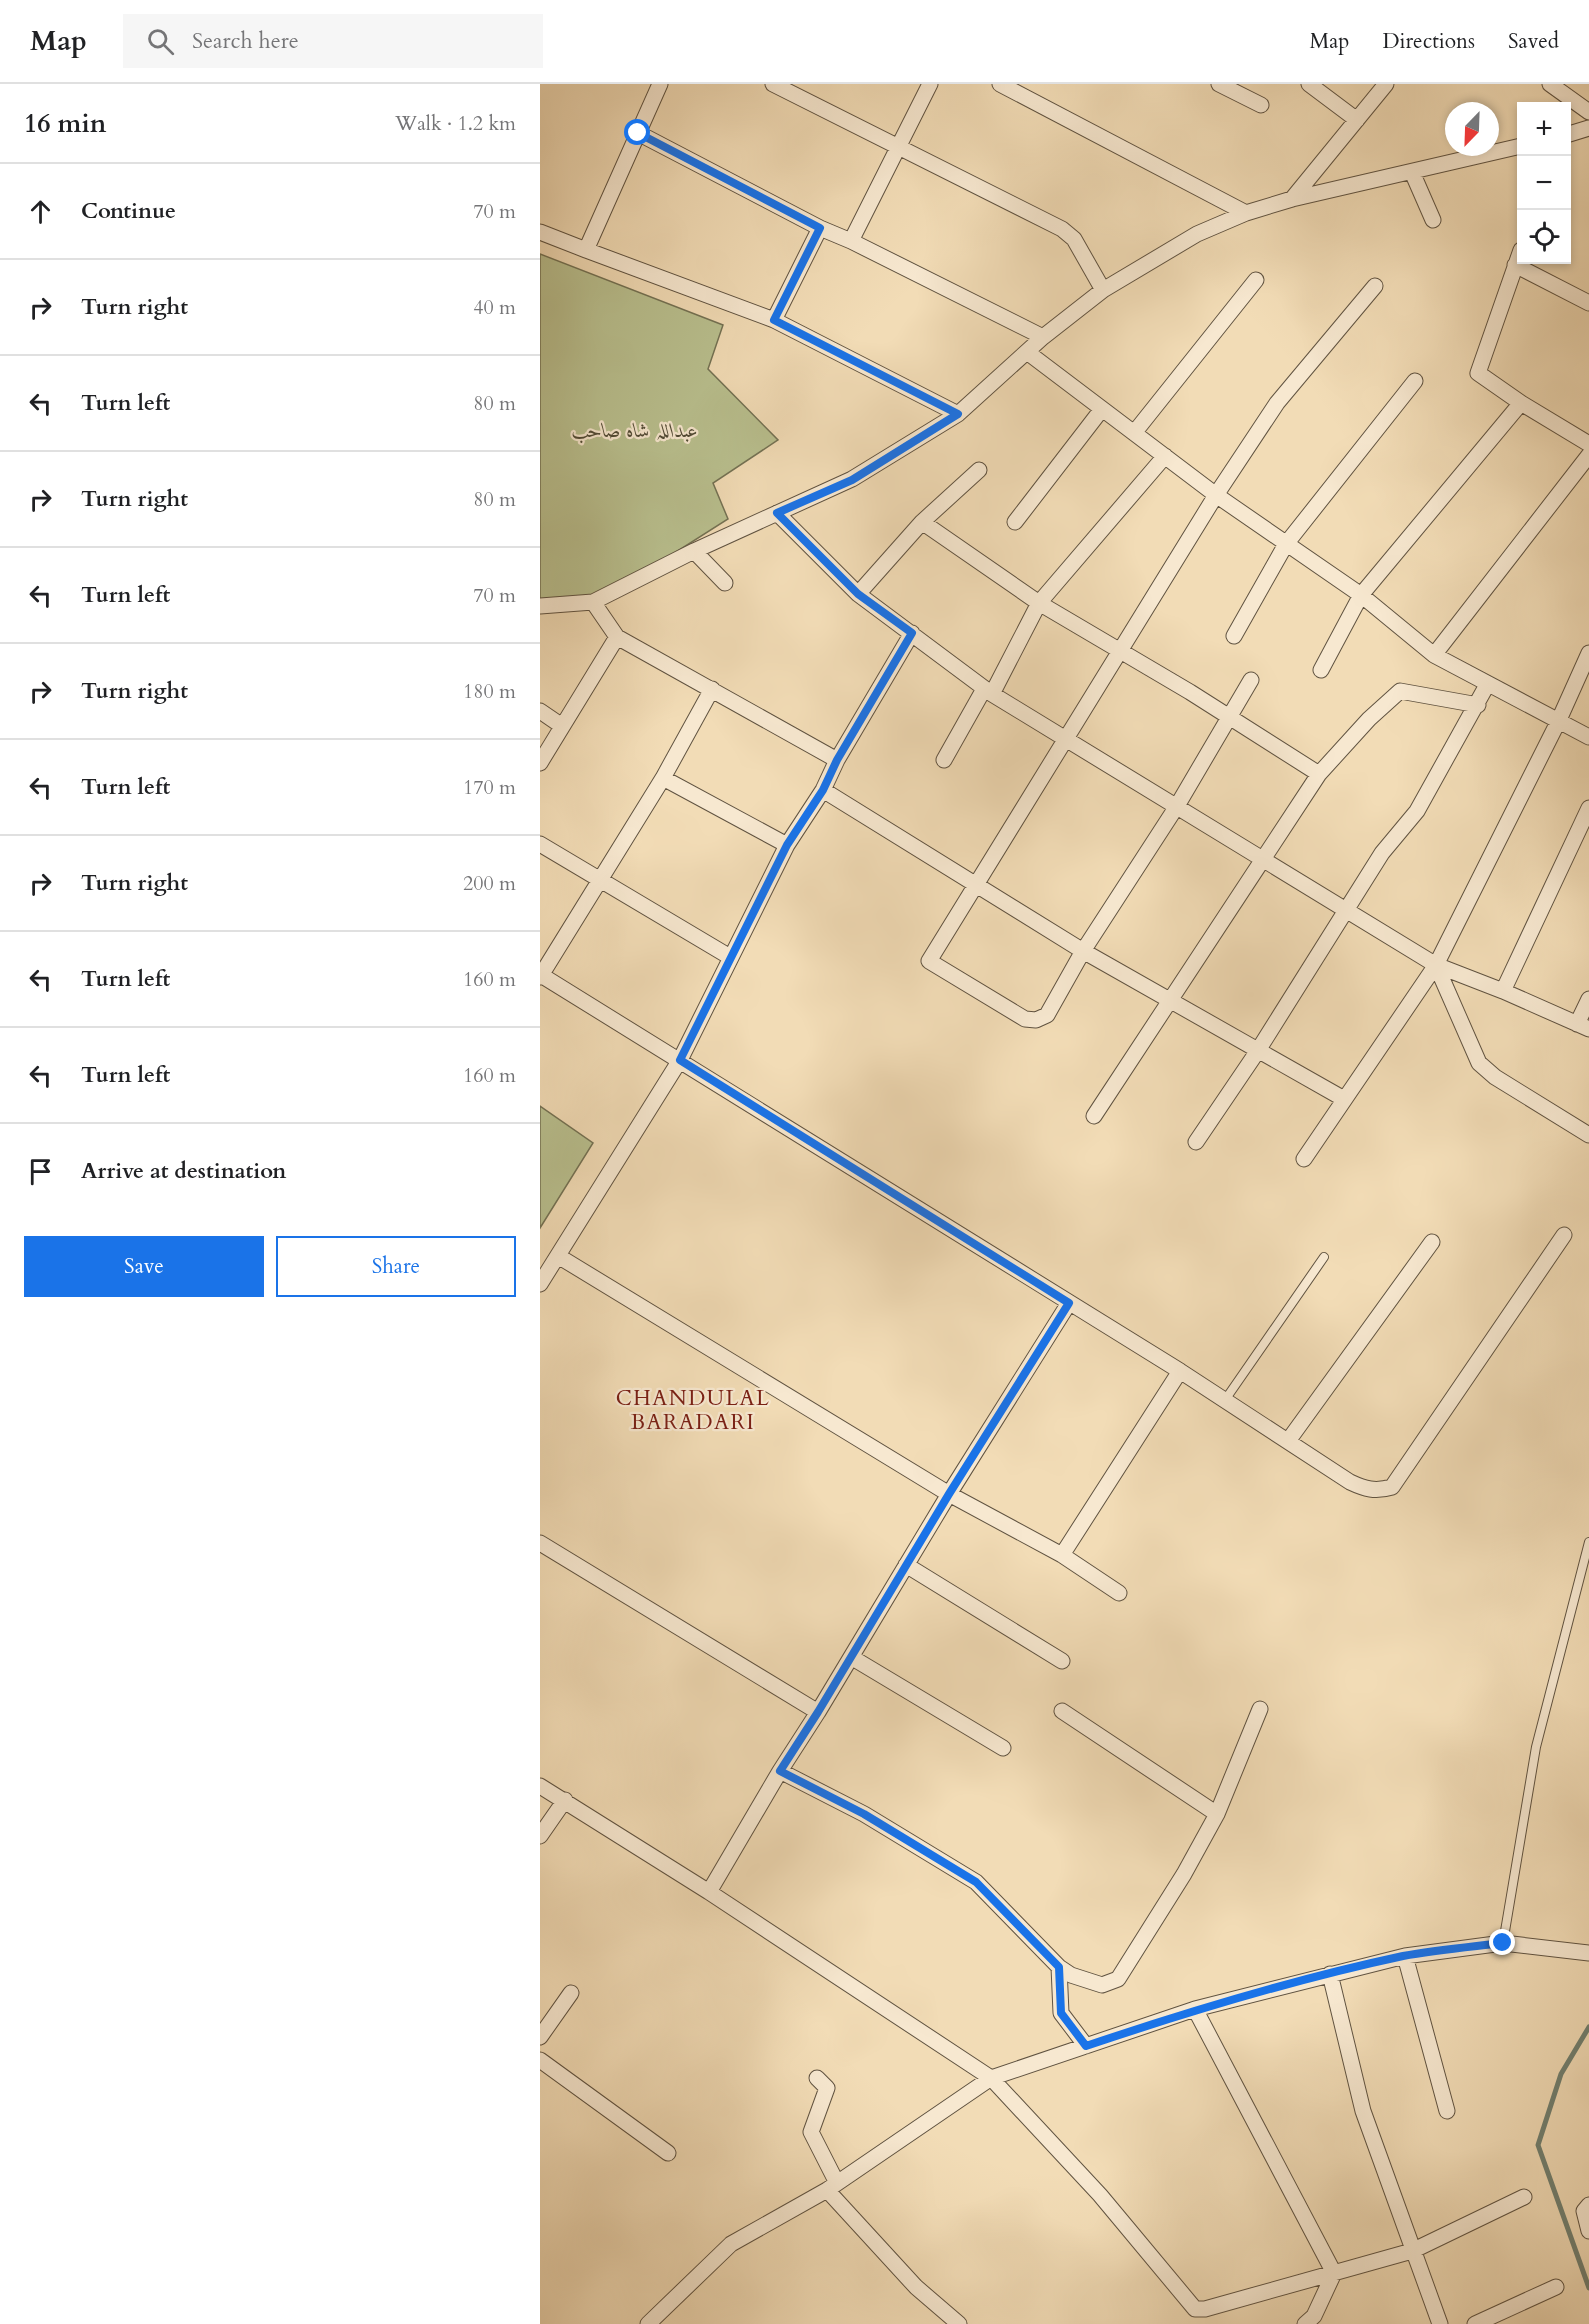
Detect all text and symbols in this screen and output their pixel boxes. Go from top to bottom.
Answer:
search box [123,14,543,68]
text: Map [30,22,87,60]
icon: search [144,25,177,58]
text: Search here [192,26,299,56]
text: Map [1309,27,1349,56]
text: Directions [1382,27,1475,56]
text: Saved [1508,27,1559,56]
north arrow [1445,102,1499,156]
map controls [1517,102,1571,264]
button: + [1517,102,1571,156]
text: 16 min [24,106,107,141]
text: Walk · 1.2 km [395,110,516,137]
route start [624,119,650,145]
button: − [1517,156,1571,210]
icon: ahead [24,195,57,228]
text: Continue [81,196,176,226]
text: 70 m [473,198,516,225]
button: locate [1517,210,1571,264]
icon: right [24,291,57,324]
text: Turn right [81,292,188,322]
text: 40 m [473,294,516,321]
icon: left [24,387,57,420]
text: Turn left [81,388,170,418]
text: 80 m [473,390,516,417]
park label: عبداللہ شاہ صاحب [572,417,698,444]
icon: right [24,483,57,516]
text: Turn right [81,484,188,514]
text: 80 m [473,486,516,513]
icon: left [24,579,57,612]
text: Turn left [81,580,170,610]
text: 70 m [473,582,516,609]
icon: right [24,675,57,708]
text: Turn right [81,676,188,706]
text: 180 m [463,678,516,705]
icon: left [24,771,57,804]
text: Turn left [81,772,170,802]
text: 170 m [463,774,516,801]
icon: right [24,867,57,900]
text: Turn right [81,868,188,898]
text: 200 m [463,870,516,897]
icon: left [24,963,57,996]
text: Turn left [81,964,170,994]
text: 160 m [463,966,516,993]
icon: left [24,1059,57,1092]
text: Turn left [81,1060,170,1090]
text: 160 m [463,1062,516,1089]
icon: arrive [24,1155,57,1188]
text: Arrive at destination [81,1156,286,1186]
button: Save [24,1236,264,1297]
button: Share [276,1236,516,1297]
district label: CHANDULAL BARADARI [616,1384,770,1437]
route end [1489,1929,1515,1955]

